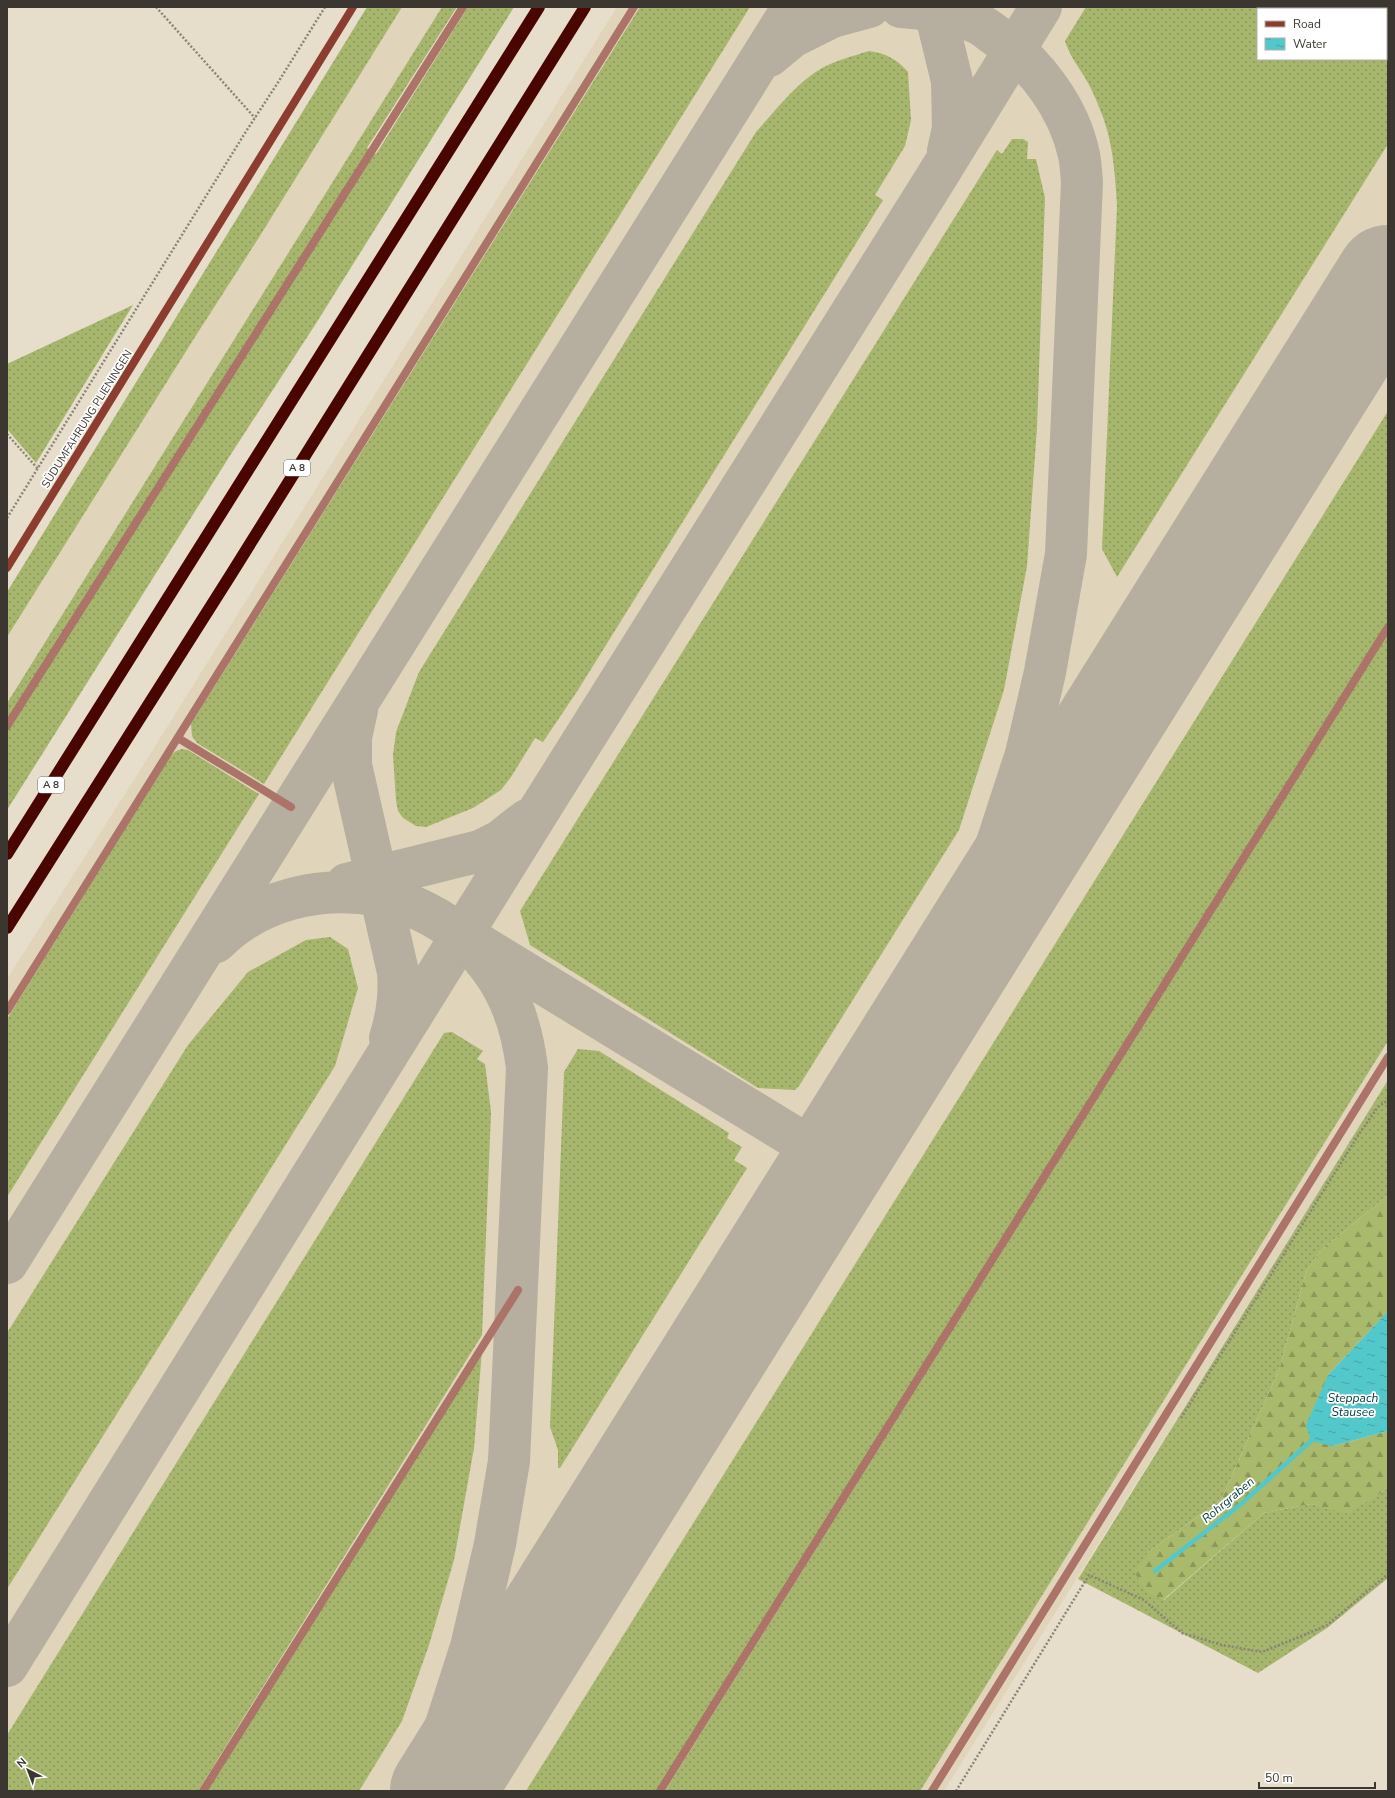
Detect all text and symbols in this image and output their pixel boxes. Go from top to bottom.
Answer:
legend [1257,8,1387,60]
text: Road [1293,16,1321,32]
text: Water [1293,36,1327,52]
street label: SÜDUMFAHRUNG PLIENINGEN [38,347,136,491]
road number: A 8 [284,460,310,476]
road number: A 8 [38,777,64,793]
water label: Steppach Stausee [1328,1390,1378,1420]
water label: Rohrgraben [1199,1473,1258,1527]
north arrow [8,1750,48,1790]
text: N [14,1755,30,1771]
scale bar [1259,1764,1375,1790]
text: 50 m [1265,1770,1293,1786]

